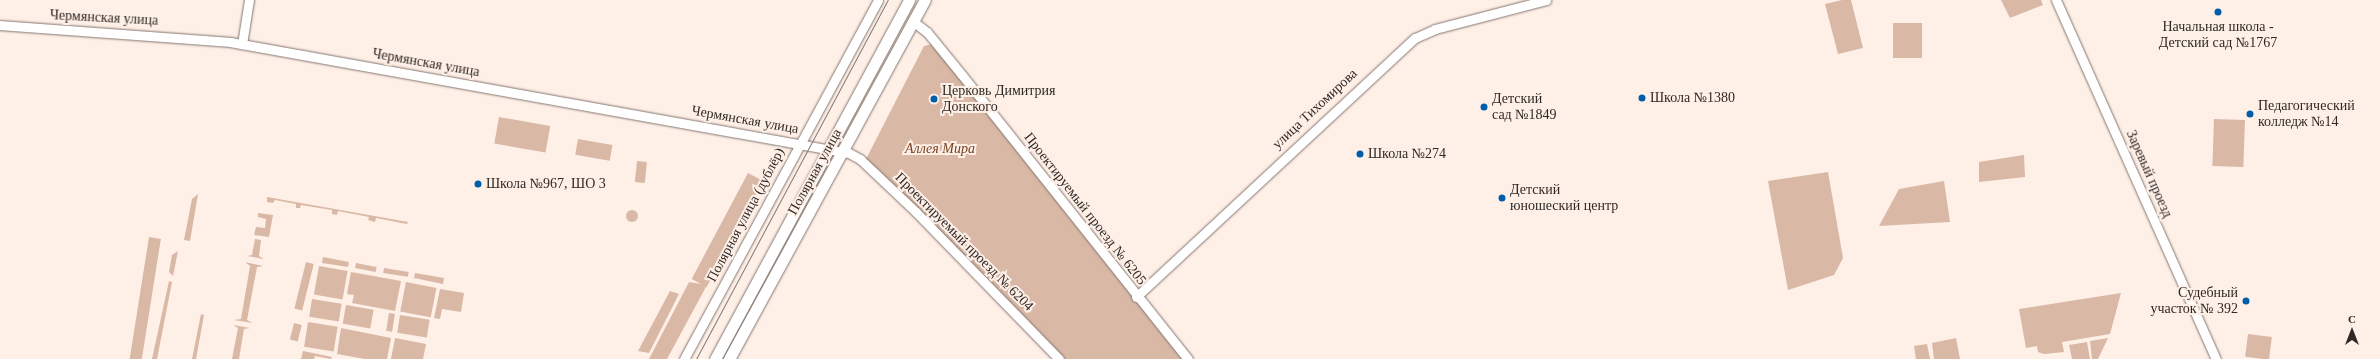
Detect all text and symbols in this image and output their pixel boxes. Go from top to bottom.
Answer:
street label: Чермянская улица [49,7,159,29]
marker: Начальная школа - Детский сад №1767 [2213,7,2223,17]
place label: Начальная школа - Детский сад №1767 [2159,19,2277,52]
street label: Чермянская улица [371,45,481,81]
street label: улица Тихомирова [1269,65,1361,153]
place label: Церковь Димитрия Донского [942,83,1056,116]
place label: Школа №1380 [1650,90,1735,106]
place label: Детский сад №1849 [1492,91,1557,124]
marker: Школа №1380 [1637,93,1647,103]
marker: Церковь Димитрия Донского [929,94,939,104]
place label: Педагогический колледж №14 [2258,98,2355,130]
street label: Чермянская улица [690,102,800,138]
marker: Детский сад №1849 [1479,102,1489,112]
marker: Педагогический колледж №14 [2245,109,2255,119]
street label: Полярная улица [784,126,846,218]
street label: Заревый проезд [2122,128,2176,220]
street label: Проектируемый проезд № 6205 [1020,130,1150,288]
park label: Аллея Мира [905,141,975,157]
street label: Полярная улица (дублёр) [704,145,788,285]
place label: Школа №274 [1368,146,1446,162]
marker: Школа №274 [1355,149,1365,159]
street label: Проектируемый проезд № 6204 [891,169,1037,315]
place label: Школа №967, ШО 3 [486,176,606,192]
marker: Школа №967, ШО 3 [473,179,483,189]
place label: Детский юношеский центр [1510,182,1618,214]
marker: Детский юношеский центр [1497,193,1507,203]
place label: Судебный участок № 392 [2150,285,2238,318]
marker: Судебный участок № 392 [2241,296,2251,306]
north arrow [2332,311,2372,351]
text: С [2348,313,2356,325]

